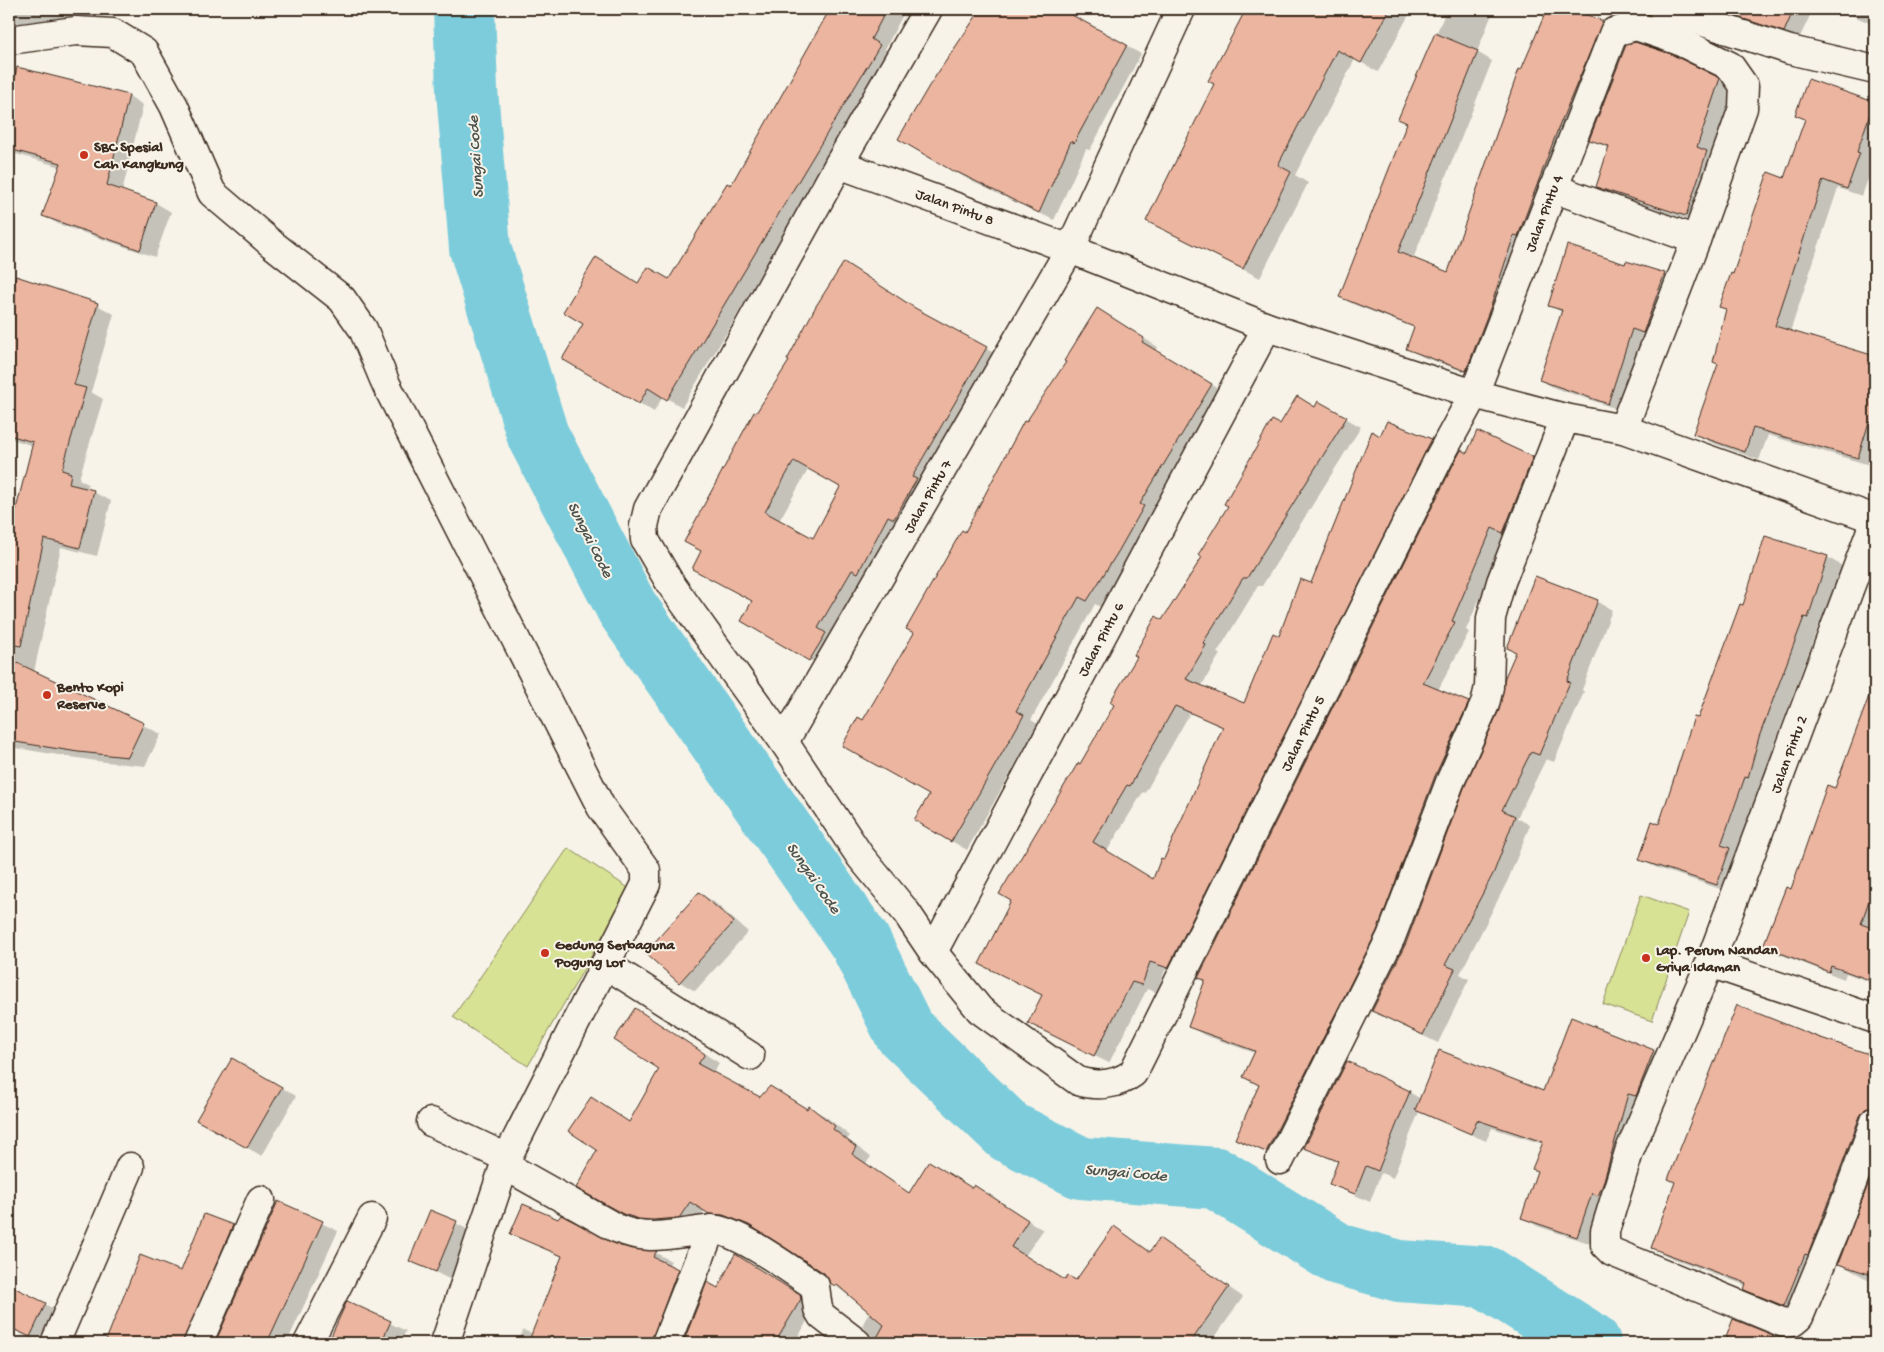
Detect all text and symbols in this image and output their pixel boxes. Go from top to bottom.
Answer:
water label: Sungai Code [465,114,490,199]
place label: SBC Spesial Cah Kangkung [93,139,184,174]
marker: SBC Spesial Cah Kangkung [78,149,90,161]
street label: Jalan Pintu 4 [1522,173,1568,255]
street label: Jalan Pintu 8 [913,185,996,230]
street label: Jalan Pintu 7 [900,456,958,537]
water label: Sungai Code [562,500,616,582]
street label: Jalan Pintu 6 [1075,599,1129,680]
place label: Bento Kopi Reserve [56,679,124,714]
marker: Bento Kopi Reserve [41,689,53,701]
street label: Jalan Pintu 5 [1278,693,1330,775]
street label: Jalan Pintu 2 [1768,713,1812,796]
water label: Sungai Code [781,840,844,919]
place label: Gedung Serbaguna Pogung Lor [554,937,675,972]
place label: Lap. Perum Nandan Griya Idaman [1656,942,1778,977]
marker: Gedung Serbaguna Pogung Lor [539,947,551,959]
marker: Lap. Perum Nandan Griya Idaman [1640,952,1652,964]
water label: Sungai Code [1084,1161,1168,1188]

